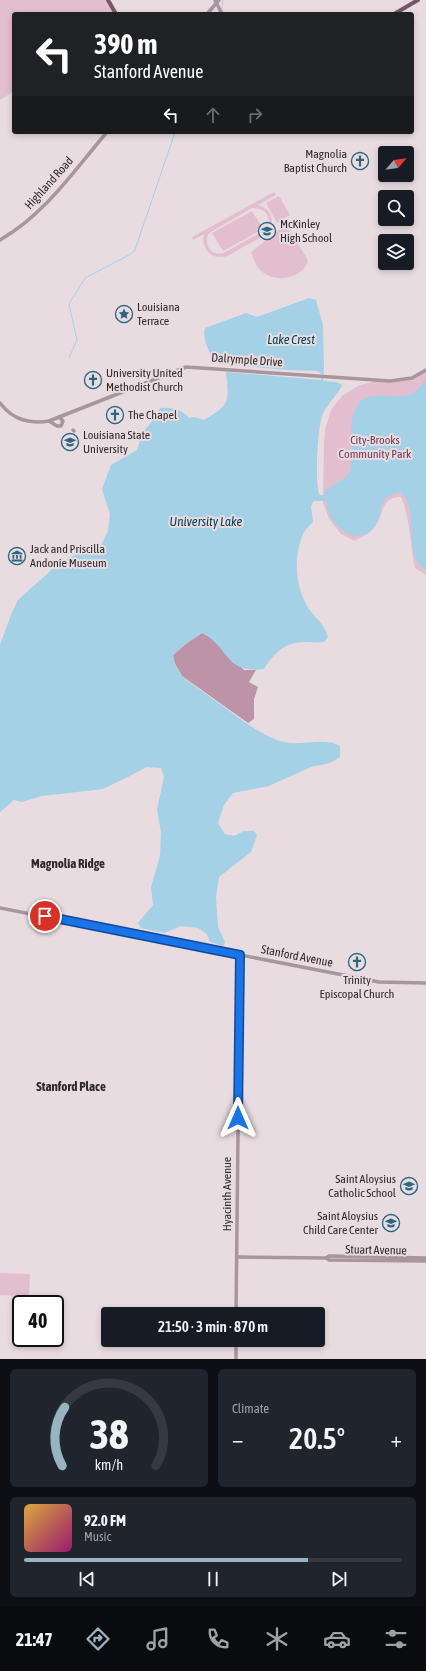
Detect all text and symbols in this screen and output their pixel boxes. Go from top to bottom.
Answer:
icon: left [28,28,80,80]
text: 390 m [94,28,157,60]
text: Stanford Avenue [94,61,203,82]
icon: left [160,104,182,126]
icon: ahead [202,104,224,126]
icon: right [244,104,266,126]
north arrow [378,146,414,182]
map controls [378,146,414,270]
place label: Magnolia Baptist Church [284,147,347,175]
church icon: Magnolia Baptist Church [350,151,370,171]
street label: Highland Road [22,154,76,212]
button: search [378,190,414,226]
place label: McKinley High School [280,217,333,245]
school or university icon: McKinley High School [257,221,277,241]
button: layers [378,234,414,270]
place label: Louisiana Terrace [137,300,180,328]
place icon: Louisiana Terrace [114,304,134,324]
water label: Lake Crest [267,332,315,347]
street label: Dalrymple Drive [211,351,283,369]
place label: University United Methodist Church [106,366,183,394]
church icon: University United Methodist Church [83,370,103,390]
church icon: The Chapel [105,405,125,425]
place label: The Chapel [128,408,178,422]
place label: Louisiana State University [83,428,150,456]
school or university icon: Louisiana State University [60,432,80,452]
park label: City-Brooks Community Park [339,433,412,461]
water label: University Lake [170,514,243,529]
place label: Jack and Priscilla Andonie Museum [30,542,107,570]
museum icon: Jack and Priscilla Andonie Museum [7,546,27,566]
district label: Magnolia Ridge [31,856,105,871]
pin [28,899,62,933]
icon: arrive [34,905,56,927]
street label: Stanford Avenue [260,942,334,970]
church icon: Trinity Episcopal Church [347,952,367,972]
place label: Trinity Episcopal Church [320,973,394,1001]
district label: Stanford Place [36,1079,106,1094]
position arrow [217,1097,259,1139]
street label: Hyacinth Avenue [220,1157,234,1231]
place label: Saint Aloysius Catholic School [328,1172,397,1200]
school or university icon: Saint Aloysius Catholic School [399,1176,419,1196]
place label: Saint Aloysius Child Care Center [303,1209,378,1237]
school or university icon: Saint Aloysius Child Care Center [381,1213,401,1233]
street label: Stuart Avenue [345,1242,407,1258]
speed limit sign: 40 [12,1295,64,1347]
text: 21:50 · 3 min · 870 m [158,1318,268,1335]
text: Climate [232,1401,269,1416]
text: 38 [89,1410,129,1458]
text: 20.5° [289,1421,345,1455]
text: − [232,1426,243,1452]
text: + [391,1426,402,1452]
text: km/h [95,1457,123,1473]
text: 92.0 FM [84,1512,126,1529]
text: Music [84,1529,111,1544]
icon: previous [76,1568,98,1590]
icon: pause [202,1568,224,1590]
icon: next [328,1568,350,1590]
icon: directions [84,1625,112,1653]
icon: music [144,1625,172,1653]
icon: phone [204,1625,232,1653]
icon: climate [263,1625,291,1653]
icon: car [323,1625,351,1653]
icon: filters [382,1625,410,1653]
text: 21:47 [16,1629,53,1650]

